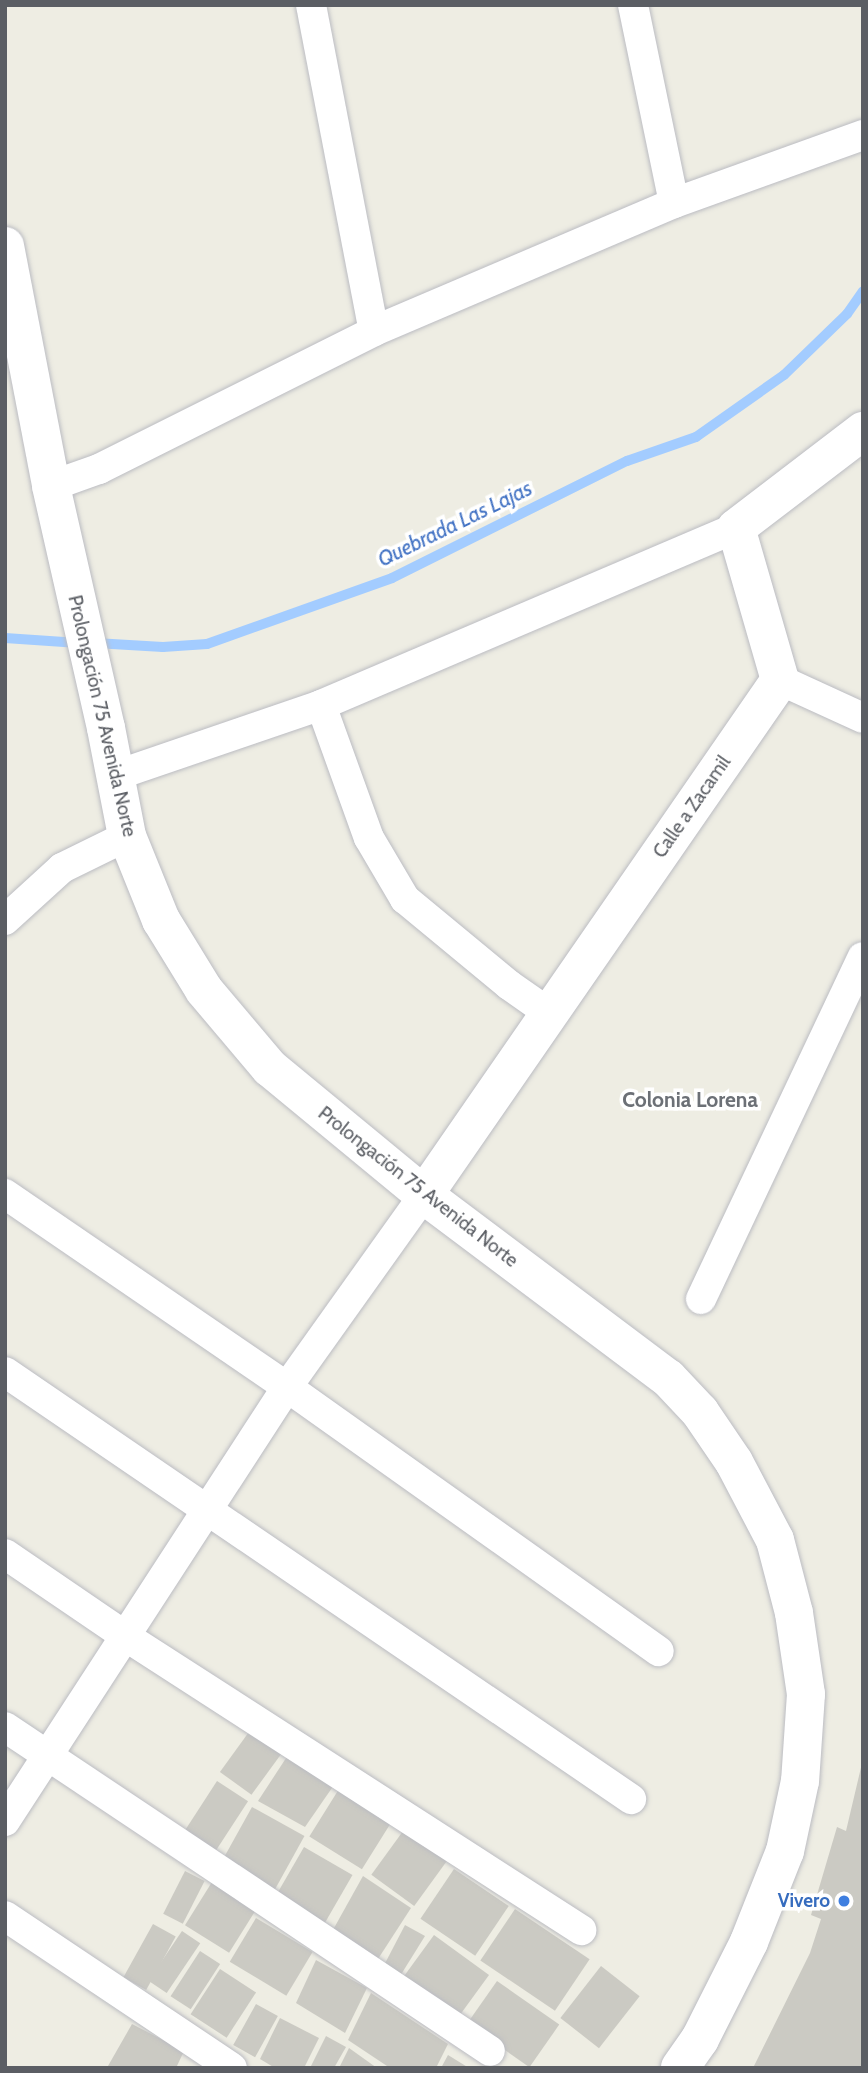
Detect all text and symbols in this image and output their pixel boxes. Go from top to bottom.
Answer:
water label: Quebrada Las Lajas [374,476,536,572]
street label: Prolongación 75 Avenida Norte [63,593,141,839]
street label: Calle a Zacamil [648,752,736,862]
district label: Colonia Lorena [622,1087,758,1113]
street label: Prolongación 75 Avenida Norte [314,1102,522,1272]
place label: Vivero [778,1890,830,1912]
marker: Vivero [836,1893,852,1909]

